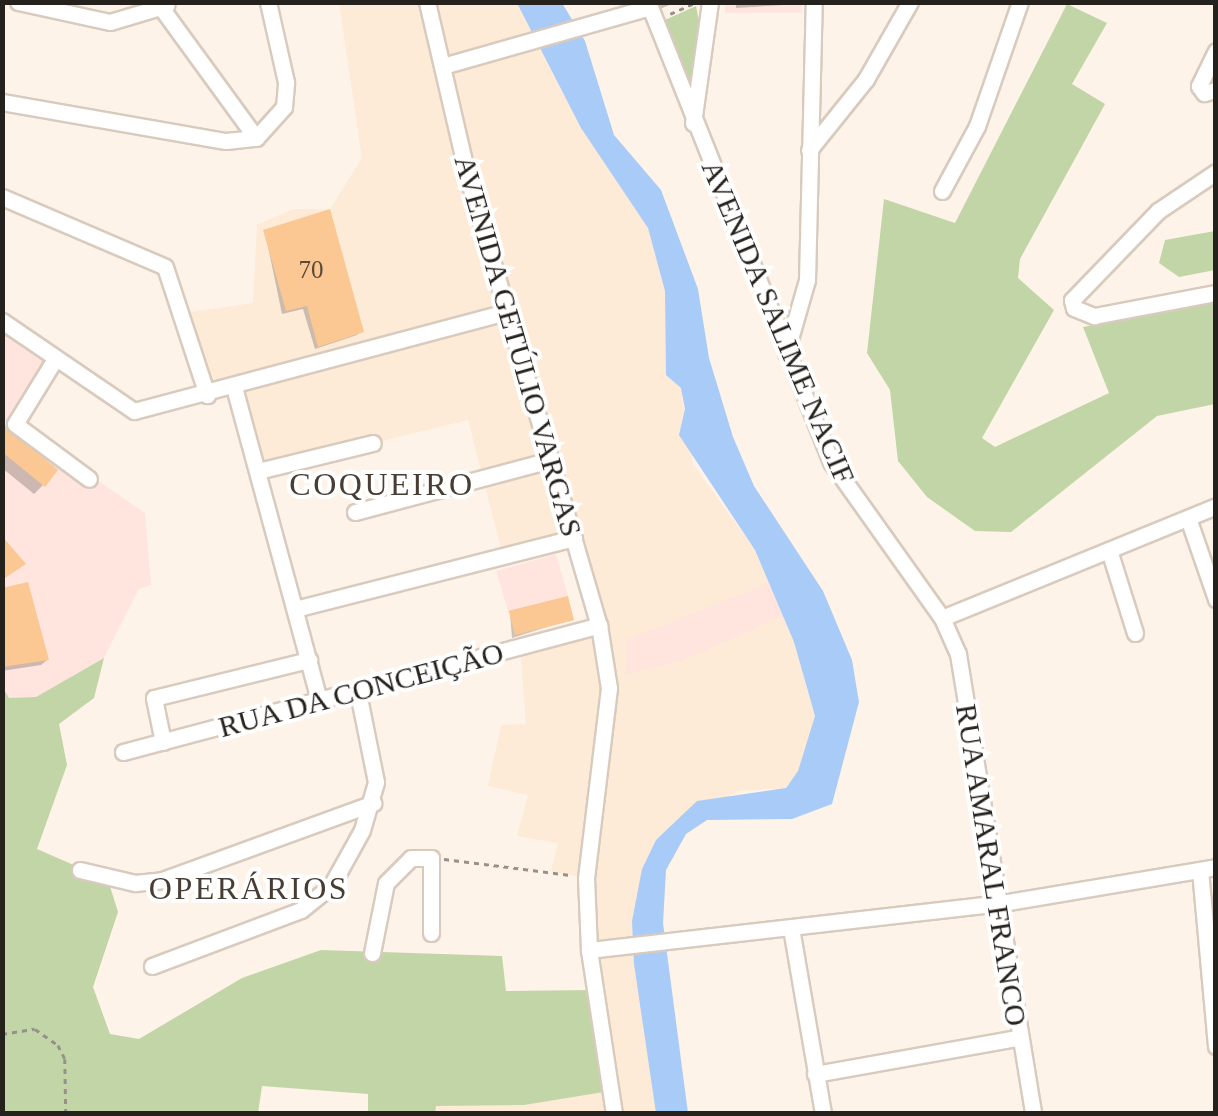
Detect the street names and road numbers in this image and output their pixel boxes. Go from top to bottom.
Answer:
street label: AVENIDA GETÚLIO VARGAS [446,150,590,542]
street label: AVENIDA SALIME NACIF [693,154,863,490]
street label: RUA DA CONCEIÇÃO [213,634,509,746]
street label: RUA AMARAL FRANCO [947,699,1035,1031]

